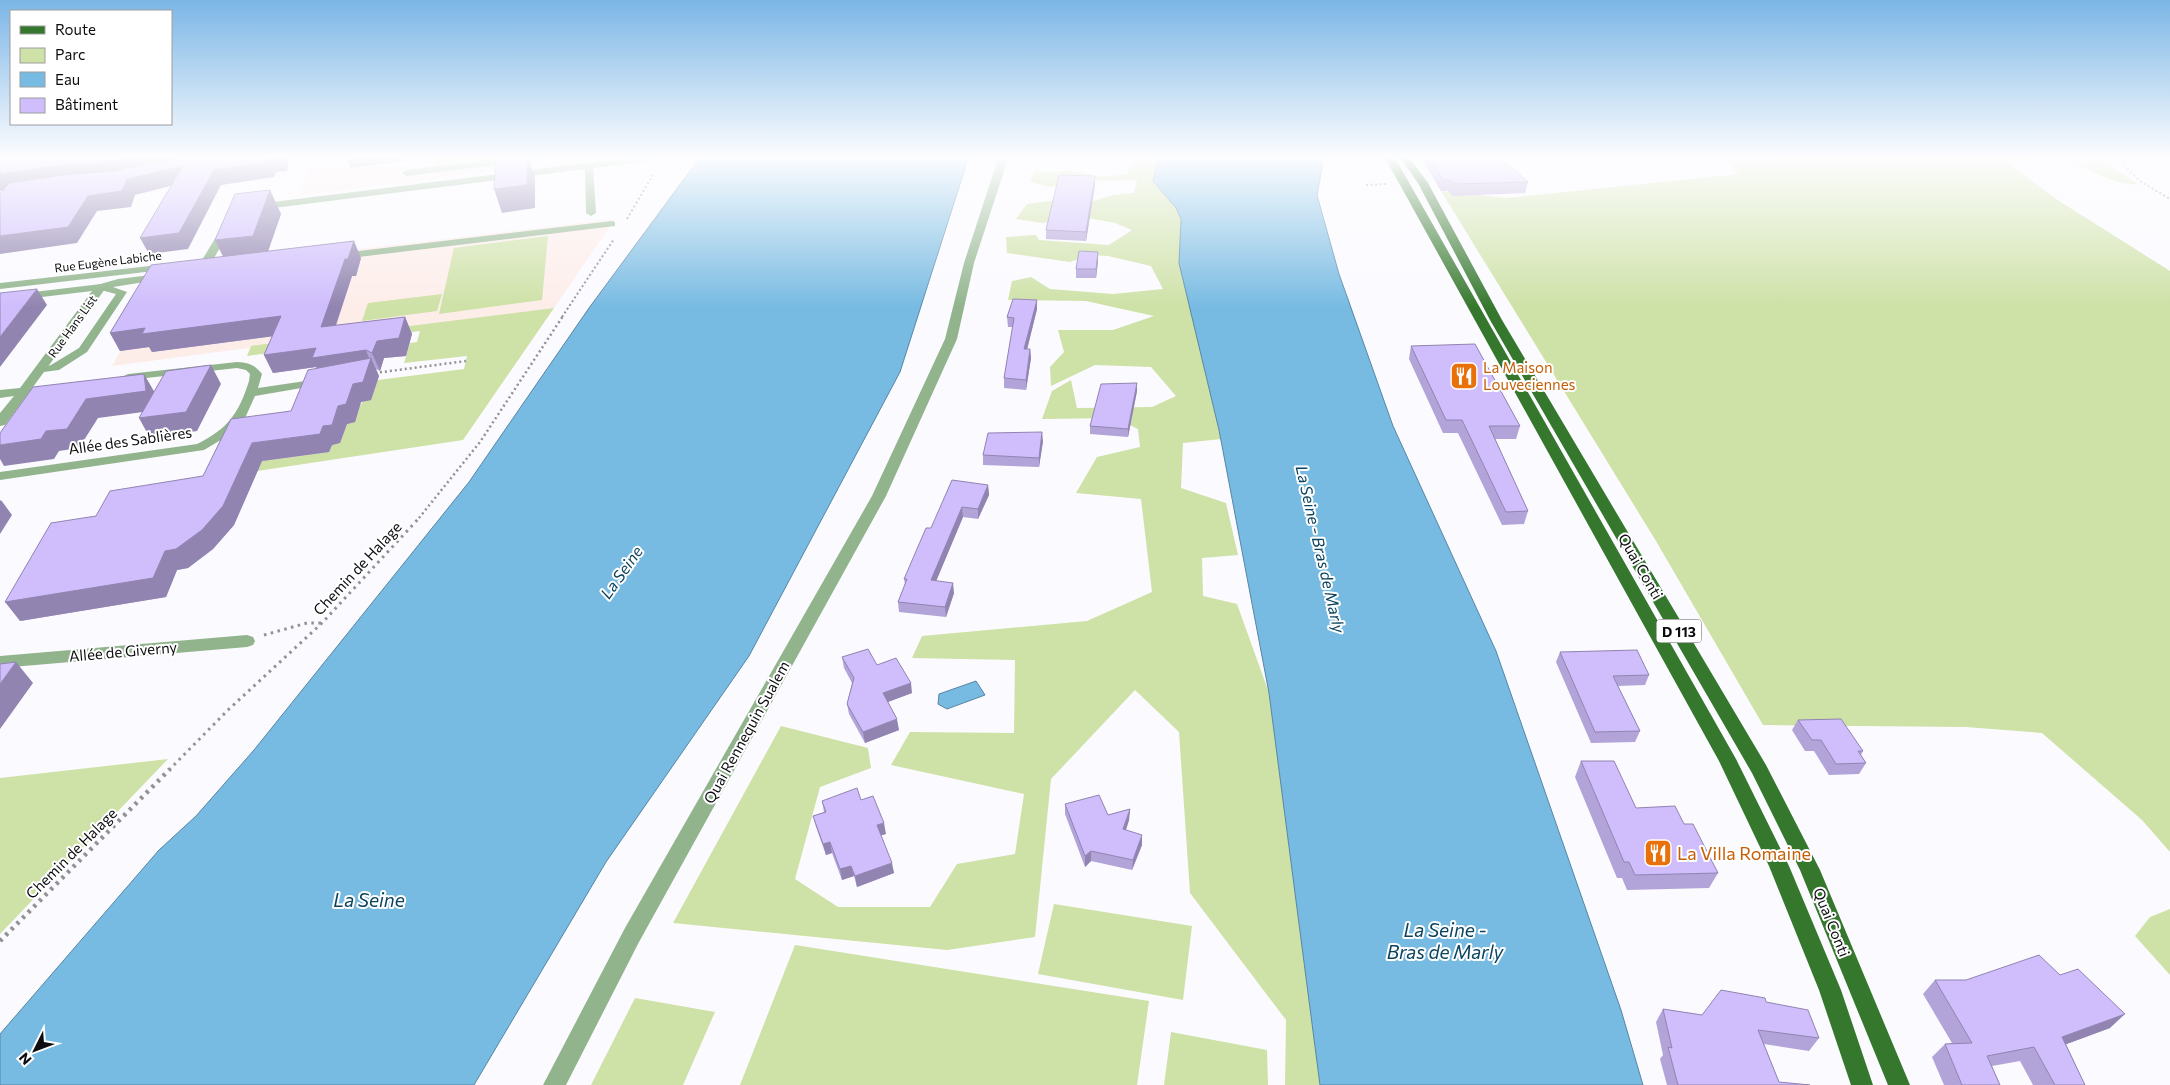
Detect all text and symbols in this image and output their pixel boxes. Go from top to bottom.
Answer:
legend [10,10,172,125]
text: Route [55,20,96,38]
text: Parc [55,45,85,63]
text: Eau [55,70,80,88]
text: Bâtiment [55,95,118,113]
street label: Rue Eugène Labiche [54,247,162,275]
street label: Rue Hans List [45,292,99,360]
place label: La Maison Louveciennes [1483,358,1576,393]
restaurant icon: La Maison Louveciennes [1449,361,1479,391]
street label: Allée des Sablières [67,422,193,458]
water label: La Seine - Bras de Marly [1292,463,1350,635]
street label: Chemin de Halage [309,517,405,618]
street label: Quai Conti [1615,530,1667,602]
water label: La Seine [596,541,646,602]
road number: D 113 [1656,620,1702,642]
street label: Allée de Giverny [68,637,178,665]
street label: Quai Rennequin Sualem [699,658,793,806]
street label: Chemin de Halage [22,804,120,902]
restaurant icon: La Villa Romaine [1643,838,1673,868]
place label: La Villa Romaine [1677,842,1811,864]
street label: Quai Conti [1810,885,1854,959]
water label: La Seine [333,888,405,911]
water label: La Seine - Bras de Marly [1387,918,1505,963]
north arrow [10,1025,60,1075]
text: N [15,1049,35,1069]

